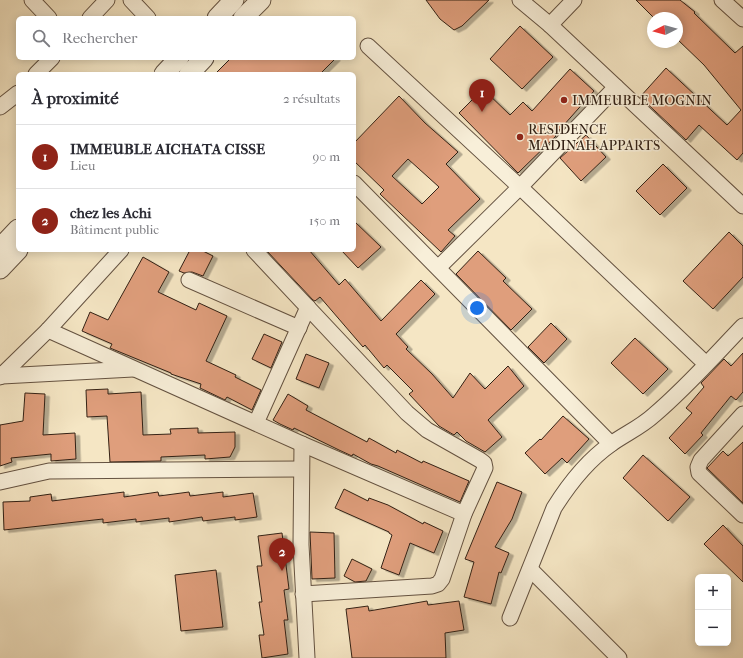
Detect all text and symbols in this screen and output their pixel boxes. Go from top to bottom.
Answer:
north arrow [647,12,683,48]
search box [16,16,356,60]
icon: search [30,27,52,49]
text: Rechercher [62,29,137,47]
pin: 1 [469,79,495,112]
text: À proximité [32,88,119,108]
text: 2 résultats [283,91,340,106]
place label: IMMEUBLE MOGNIN [572,92,712,109]
marker: IMMEUBLE MOGNIN [559,95,569,105]
place label: RESIDENCE MADINAH APPARTS [528,121,660,154]
marker: RESIDENCE MADINAH APPARTS [515,132,525,142]
text: IMMEUBLE AICHATA CISSE [70,140,265,158]
text: 1 [43,149,47,164]
text: 90 m [312,149,340,164]
text: Lieu [70,158,95,173]
text: chez les Achi [70,204,152,222]
text: 2 [42,213,48,228]
text: 150 m [309,213,340,228]
text: Bâtiment public [70,222,159,237]
your location [467,298,487,318]
pin: 2 [269,538,295,571]
map controls [695,574,731,646]
button: + [695,574,731,610]
button: − [695,610,731,646]

